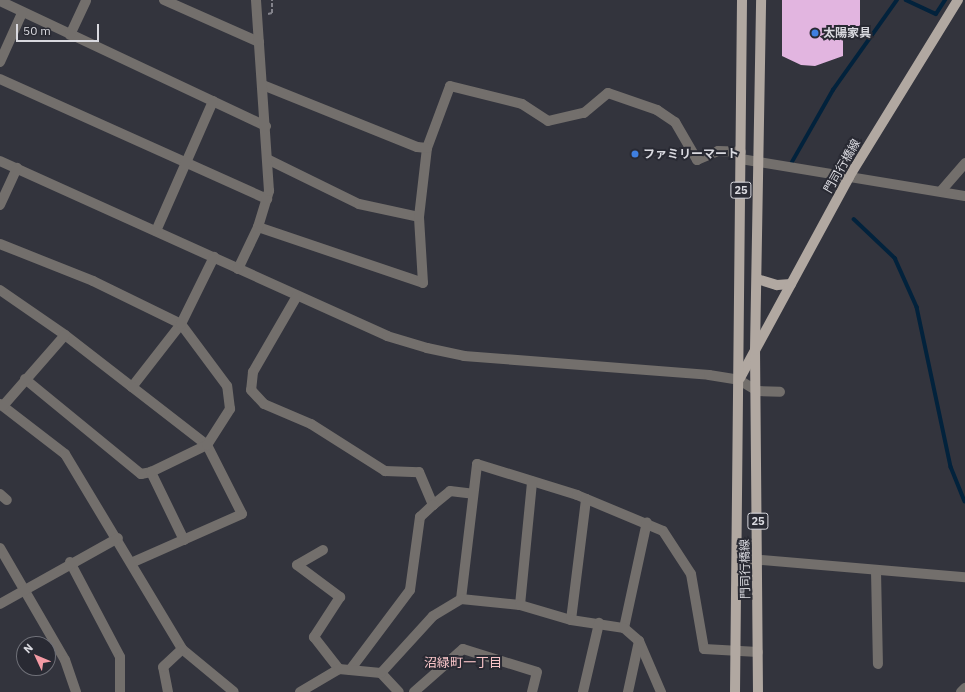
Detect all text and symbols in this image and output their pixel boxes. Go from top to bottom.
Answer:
scale bar [18,16,101,42]
text: 50 m [23,23,51,38]
place label: 太陽家具 [823,26,871,40]
marker: 太陽家具 [810,28,820,38]
street label: 門司行橋線 [821,136,863,196]
place label: ファミリーマート [643,147,739,161]
marker: ファミリーマート [630,149,640,159]
road number: 25 [730,181,752,199]
road number: 25 [747,512,769,530]
street label: 門司行橋線 [737,539,753,599]
north arrow [16,636,56,676]
text: N [20,641,36,656]
district label: 沼緑町一丁目 [424,655,502,671]

